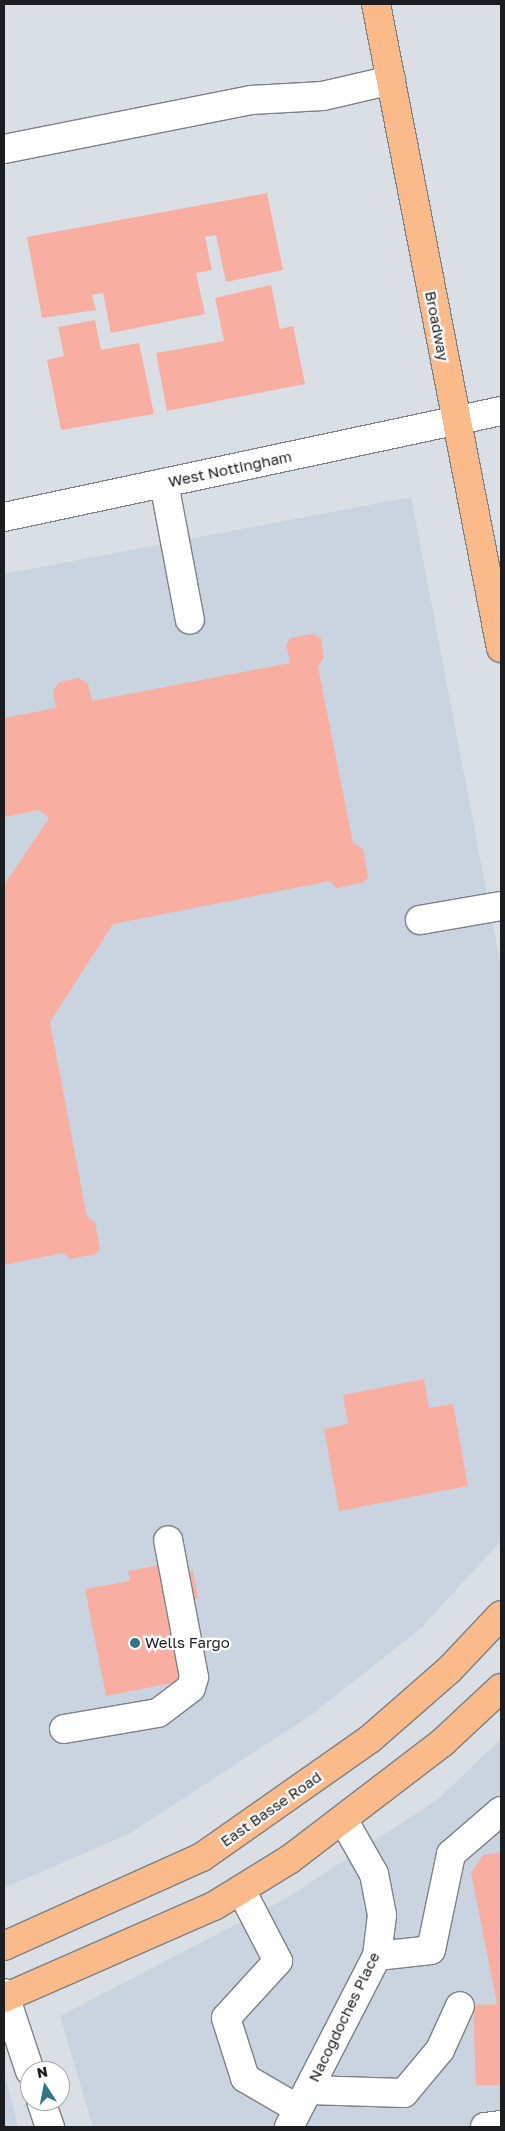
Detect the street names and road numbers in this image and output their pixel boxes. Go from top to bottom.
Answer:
street label: Broadway [421,289,453,363]
street label: West Nottingham [167,447,293,491]
street label: East Basse Road [217,1768,325,1850]
street label: Nacogdoches Place [305,1949,383,2085]

